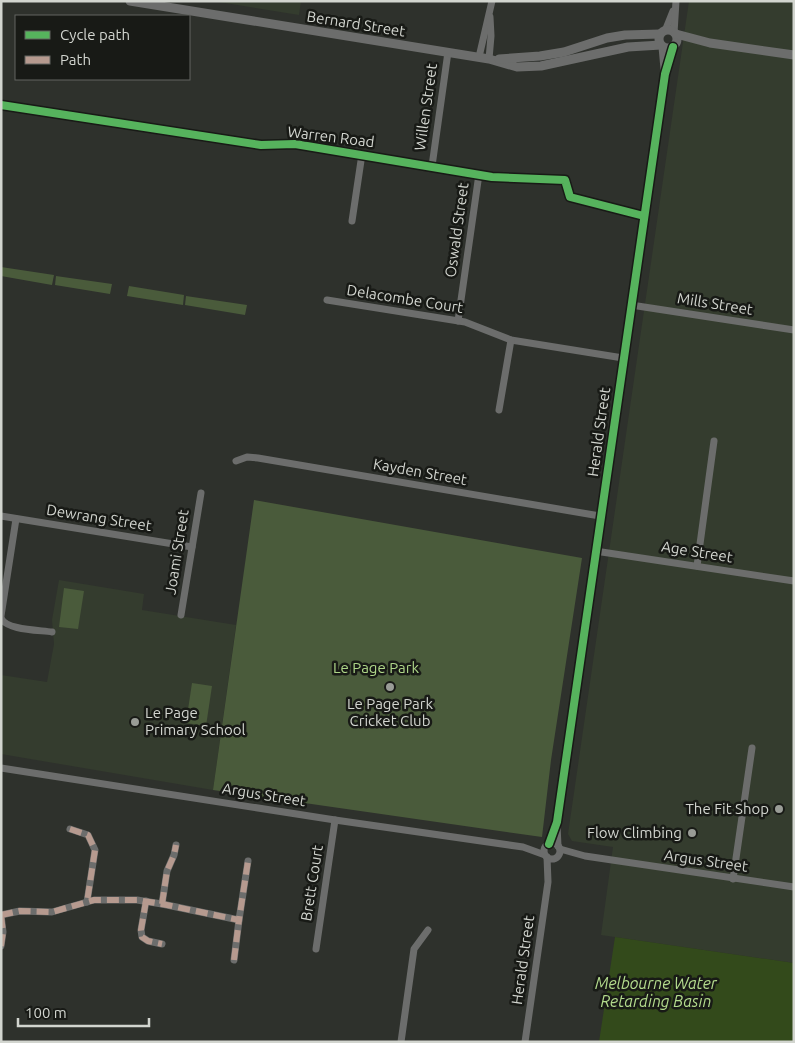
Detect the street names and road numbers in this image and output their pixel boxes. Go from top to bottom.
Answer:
street label: Bernard Street [306,7,407,40]
street label: Willen Street [411,62,440,152]
street label: Warren Road [287,123,376,150]
street label: Oswald Street [441,181,472,278]
street label: Delacombe Court [346,281,465,316]
street label: Mills Street [676,289,754,318]
street label: Herald Street [584,386,613,478]
street label: Kayden Street [372,455,468,488]
street label: Dewrang Street [45,501,153,534]
street label: Joami Street [161,508,192,596]
street label: Age Street [660,537,734,566]
street label: Argus Street [221,780,307,810]
street label: Brett Court [297,844,326,922]
street label: Argus Street [663,846,749,875]
street label: Herald Street [508,914,537,1006]

